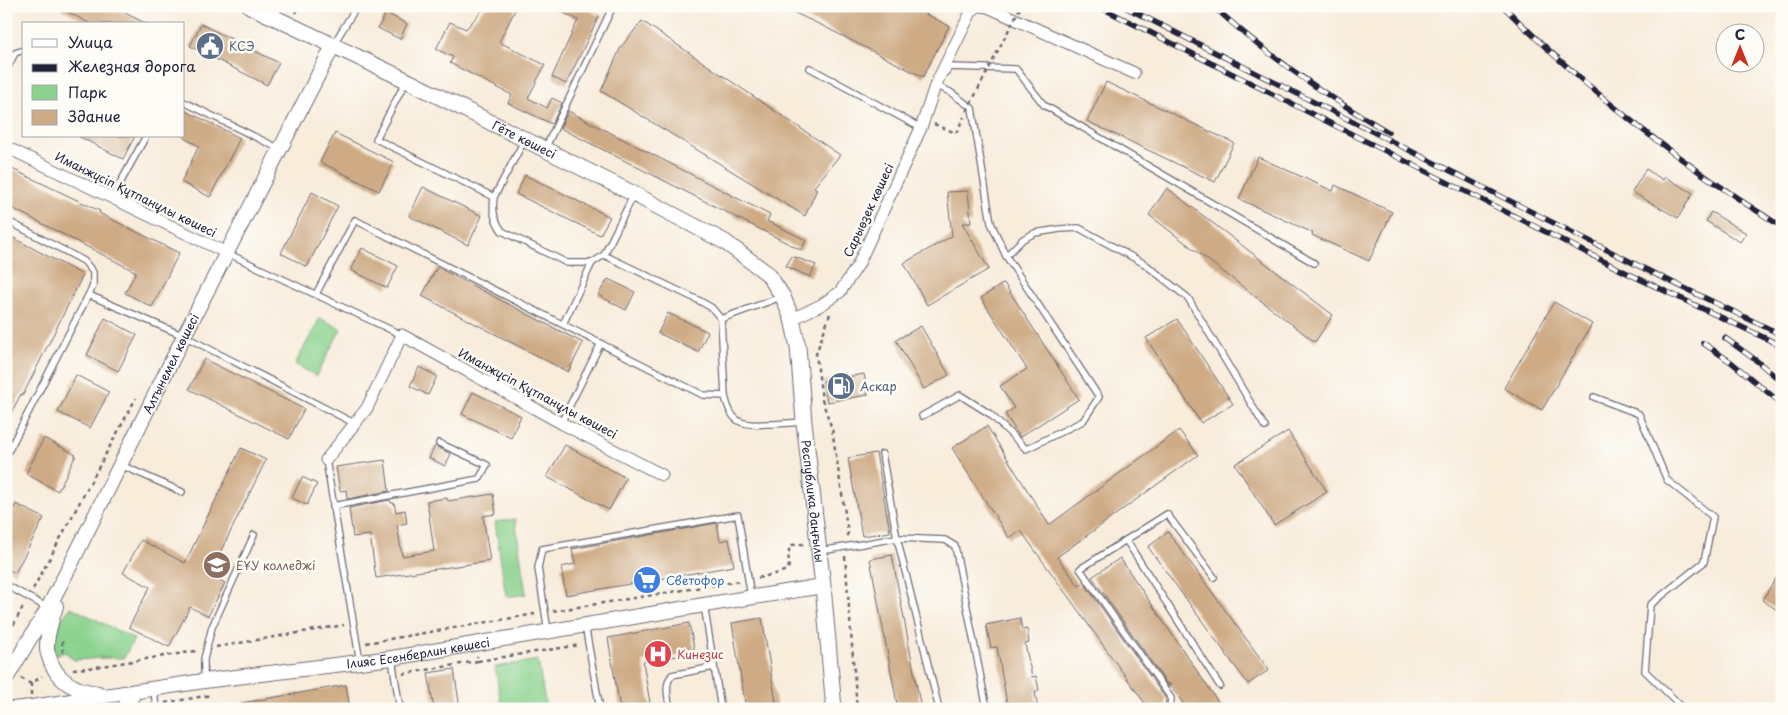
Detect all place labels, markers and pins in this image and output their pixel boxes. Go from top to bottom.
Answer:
public building icon: КСЭ [195,31,225,61]
place label: КСЭ [229,37,254,55]
fuel station icon: Аскар [826,371,856,401]
place label: Аскар [860,377,897,395]
school or university icon: ЕҰУ колледжі [202,550,232,580]
place label: ЕҰУ колледжі [236,556,315,574]
supermarket icon: Светофор [632,565,662,595]
place label: Светофор [666,571,724,589]
hospital icon: Кинезис [643,639,673,669]
place label: Кинезис [677,645,724,663]

